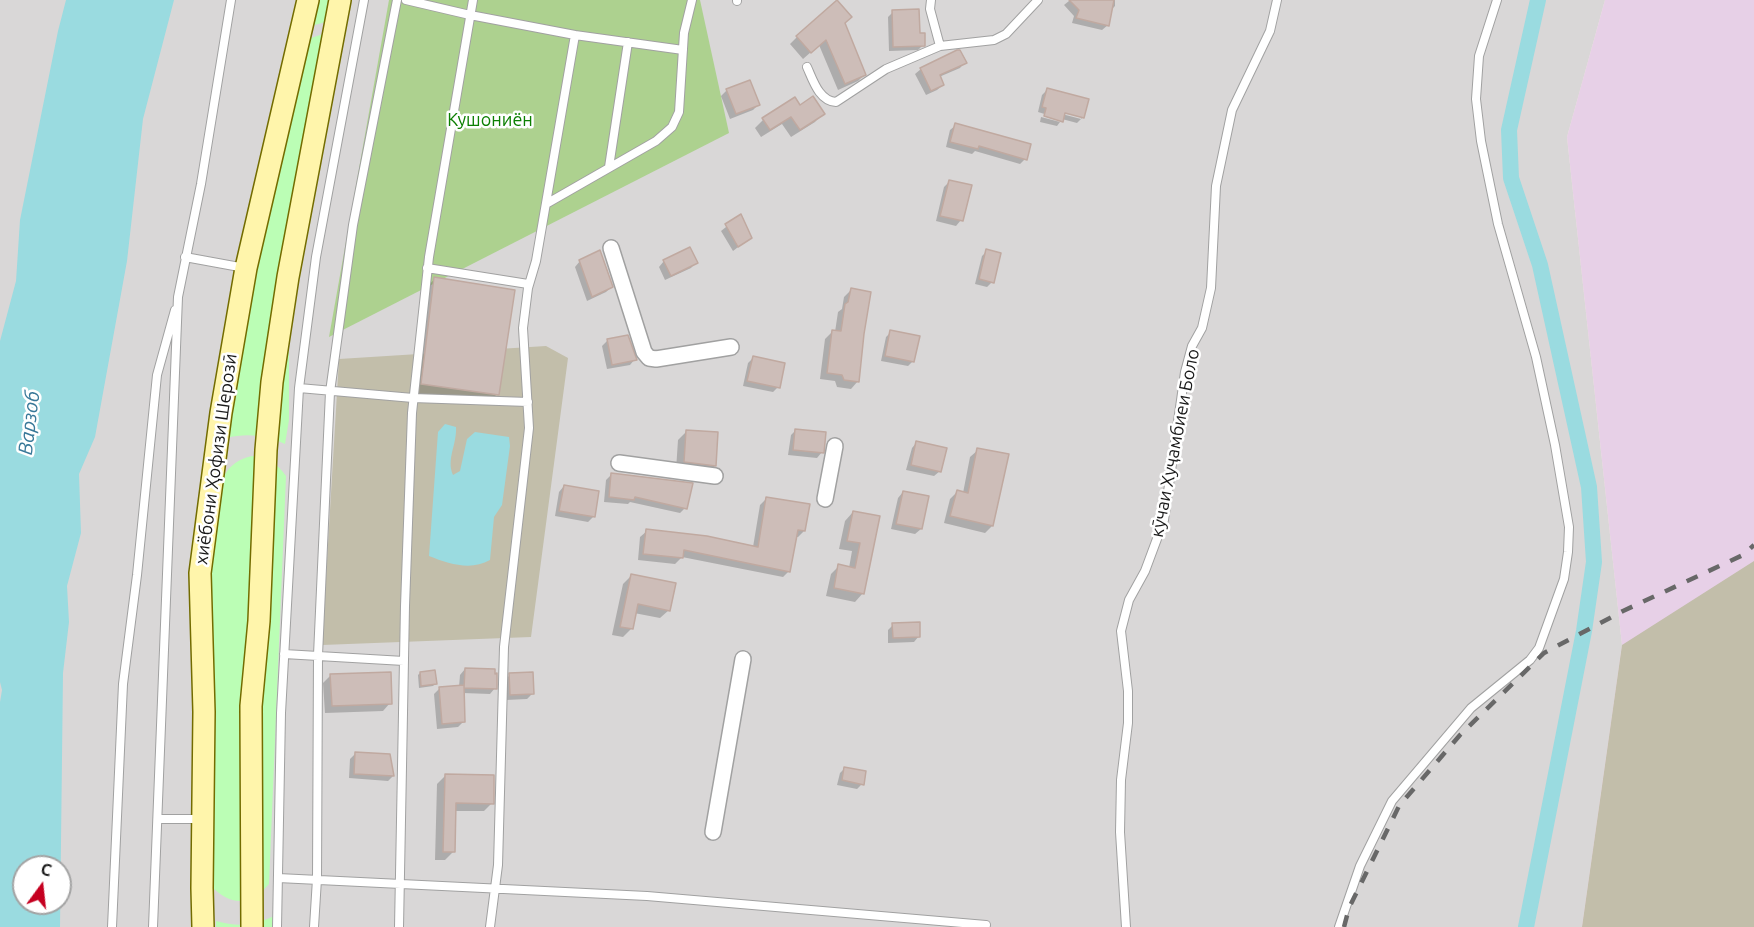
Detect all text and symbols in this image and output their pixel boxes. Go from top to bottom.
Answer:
park label: Кушониён [447,109,533,131]
street label: кӯчаи Хуҷамбиеи Боло [1146,347,1204,539]
street label: хиёбони Ҳофизи Шерозӣ [190,352,242,566]
water label: Варзоб [13,390,45,456]
north arrow [12,855,72,915]
text: С [39,860,53,880]

